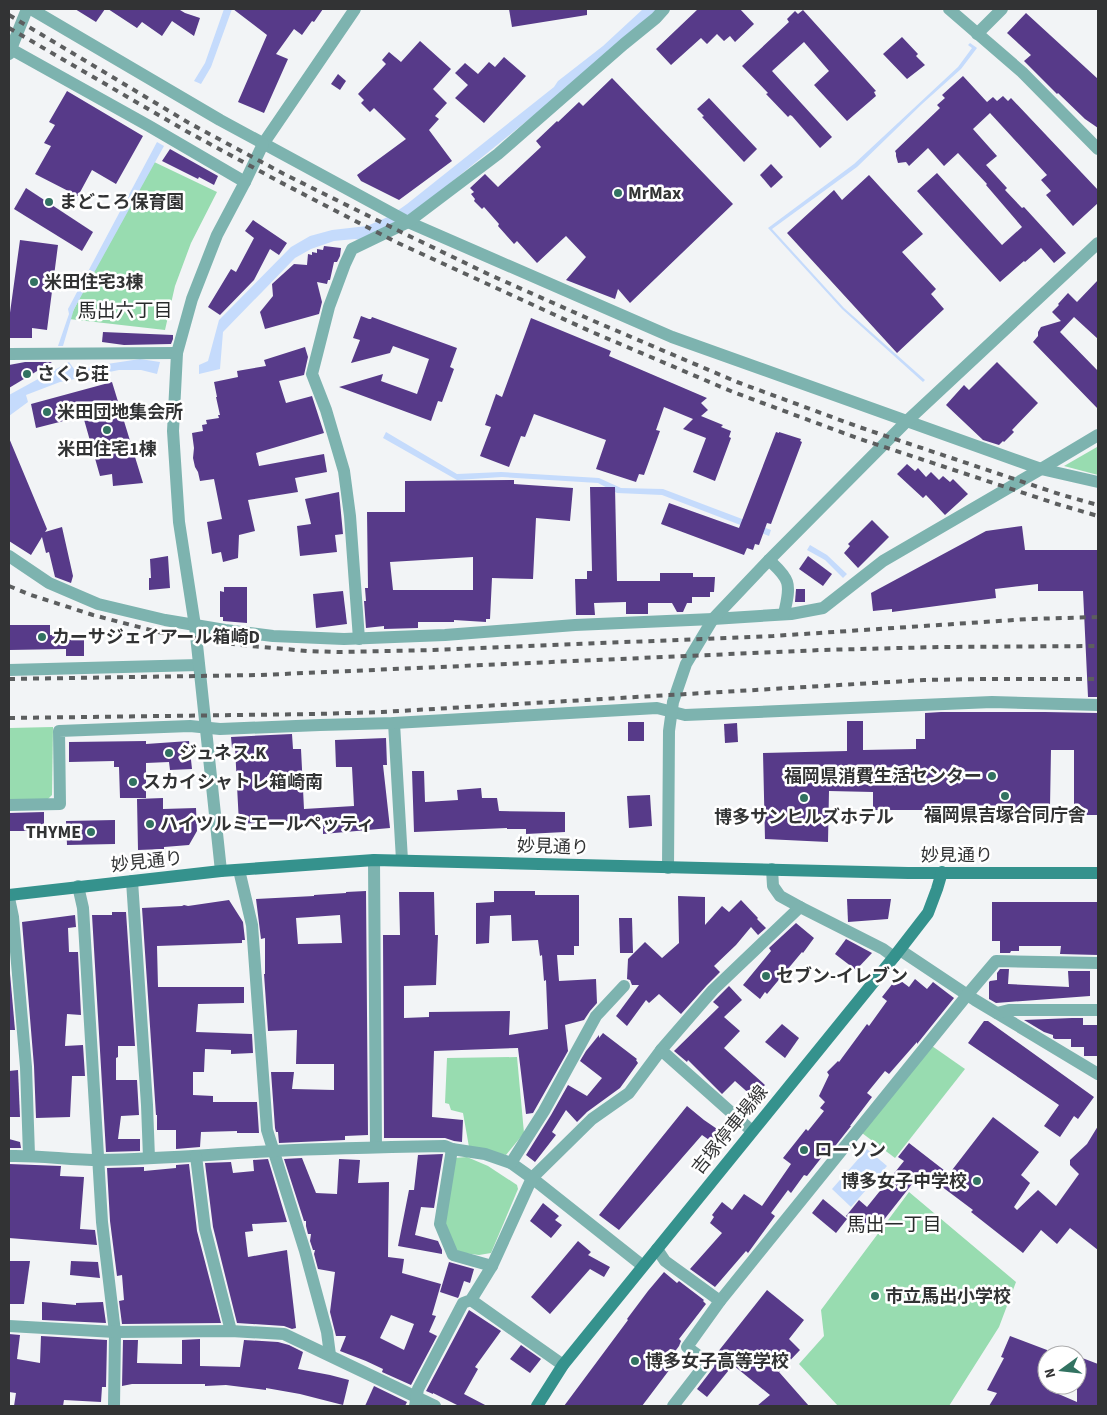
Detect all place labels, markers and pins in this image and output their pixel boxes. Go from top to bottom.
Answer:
place label: MrMax [628,181,681,206]
marker: MrMax [612,187,624,199]
place label: まどころ保育園 [59,190,184,215]
marker: まどころ保育園 [43,196,55,208]
place label: 米田住宅3棟 [44,270,144,295]
marker: 米田住宅3棟 [28,276,40,288]
place label: さくら荘 [37,362,109,387]
marker: さくら荘 [21,368,33,380]
place label: 米田団地集会所 [57,400,183,425]
marker: 米田団地集会所 [41,406,53,418]
marker: 米田住宅1棟 [101,424,113,436]
place label: 米田住宅1棟 [57,437,157,462]
place label: カーサジェイアール箱崎D [52,625,260,650]
marker: カーサジェイアール箱崎D [36,631,48,643]
place label: ジュネス.K [179,741,267,766]
marker: ジュネス.K [163,747,175,759]
place label: 福岡県消費生活センター [784,764,982,789]
place label: スカイシャトレ箱崎南 [143,770,323,795]
marker: 福岡県消費生活センター [986,770,998,782]
marker: スカイシャトレ箱崎南 [127,776,139,788]
marker: 福岡県吉塚合同庁舎 [999,790,1011,802]
marker: 博多サンヒルズホテル [798,792,810,804]
place label: 福岡県吉塚合同庁舎 [924,803,1086,828]
place label: 博多サンヒルズホテル [714,805,894,830]
place label: ハイツルミエールペッティ [160,812,375,837]
marker: ハイツルミエールペッティ [144,818,156,830]
place label: THYME [26,820,81,845]
marker: THYME [85,826,97,838]
place label: セブン-イレブン [776,964,908,989]
marker: セブン-イレブン [760,970,772,982]
place label: ローソン [814,1138,886,1163]
marker: ローソン [798,1144,810,1156]
place label: 博多女子中学校 [841,1169,967,1194]
marker: 博多女子中学校 [971,1175,983,1187]
place label: 市立馬出小学校 [885,1284,1011,1309]
marker: 市立馬出小学校 [869,1290,881,1302]
place label: 博多女子高等学校 [645,1349,789,1374]
marker: 博多女子高等学校 [629,1355,641,1367]

